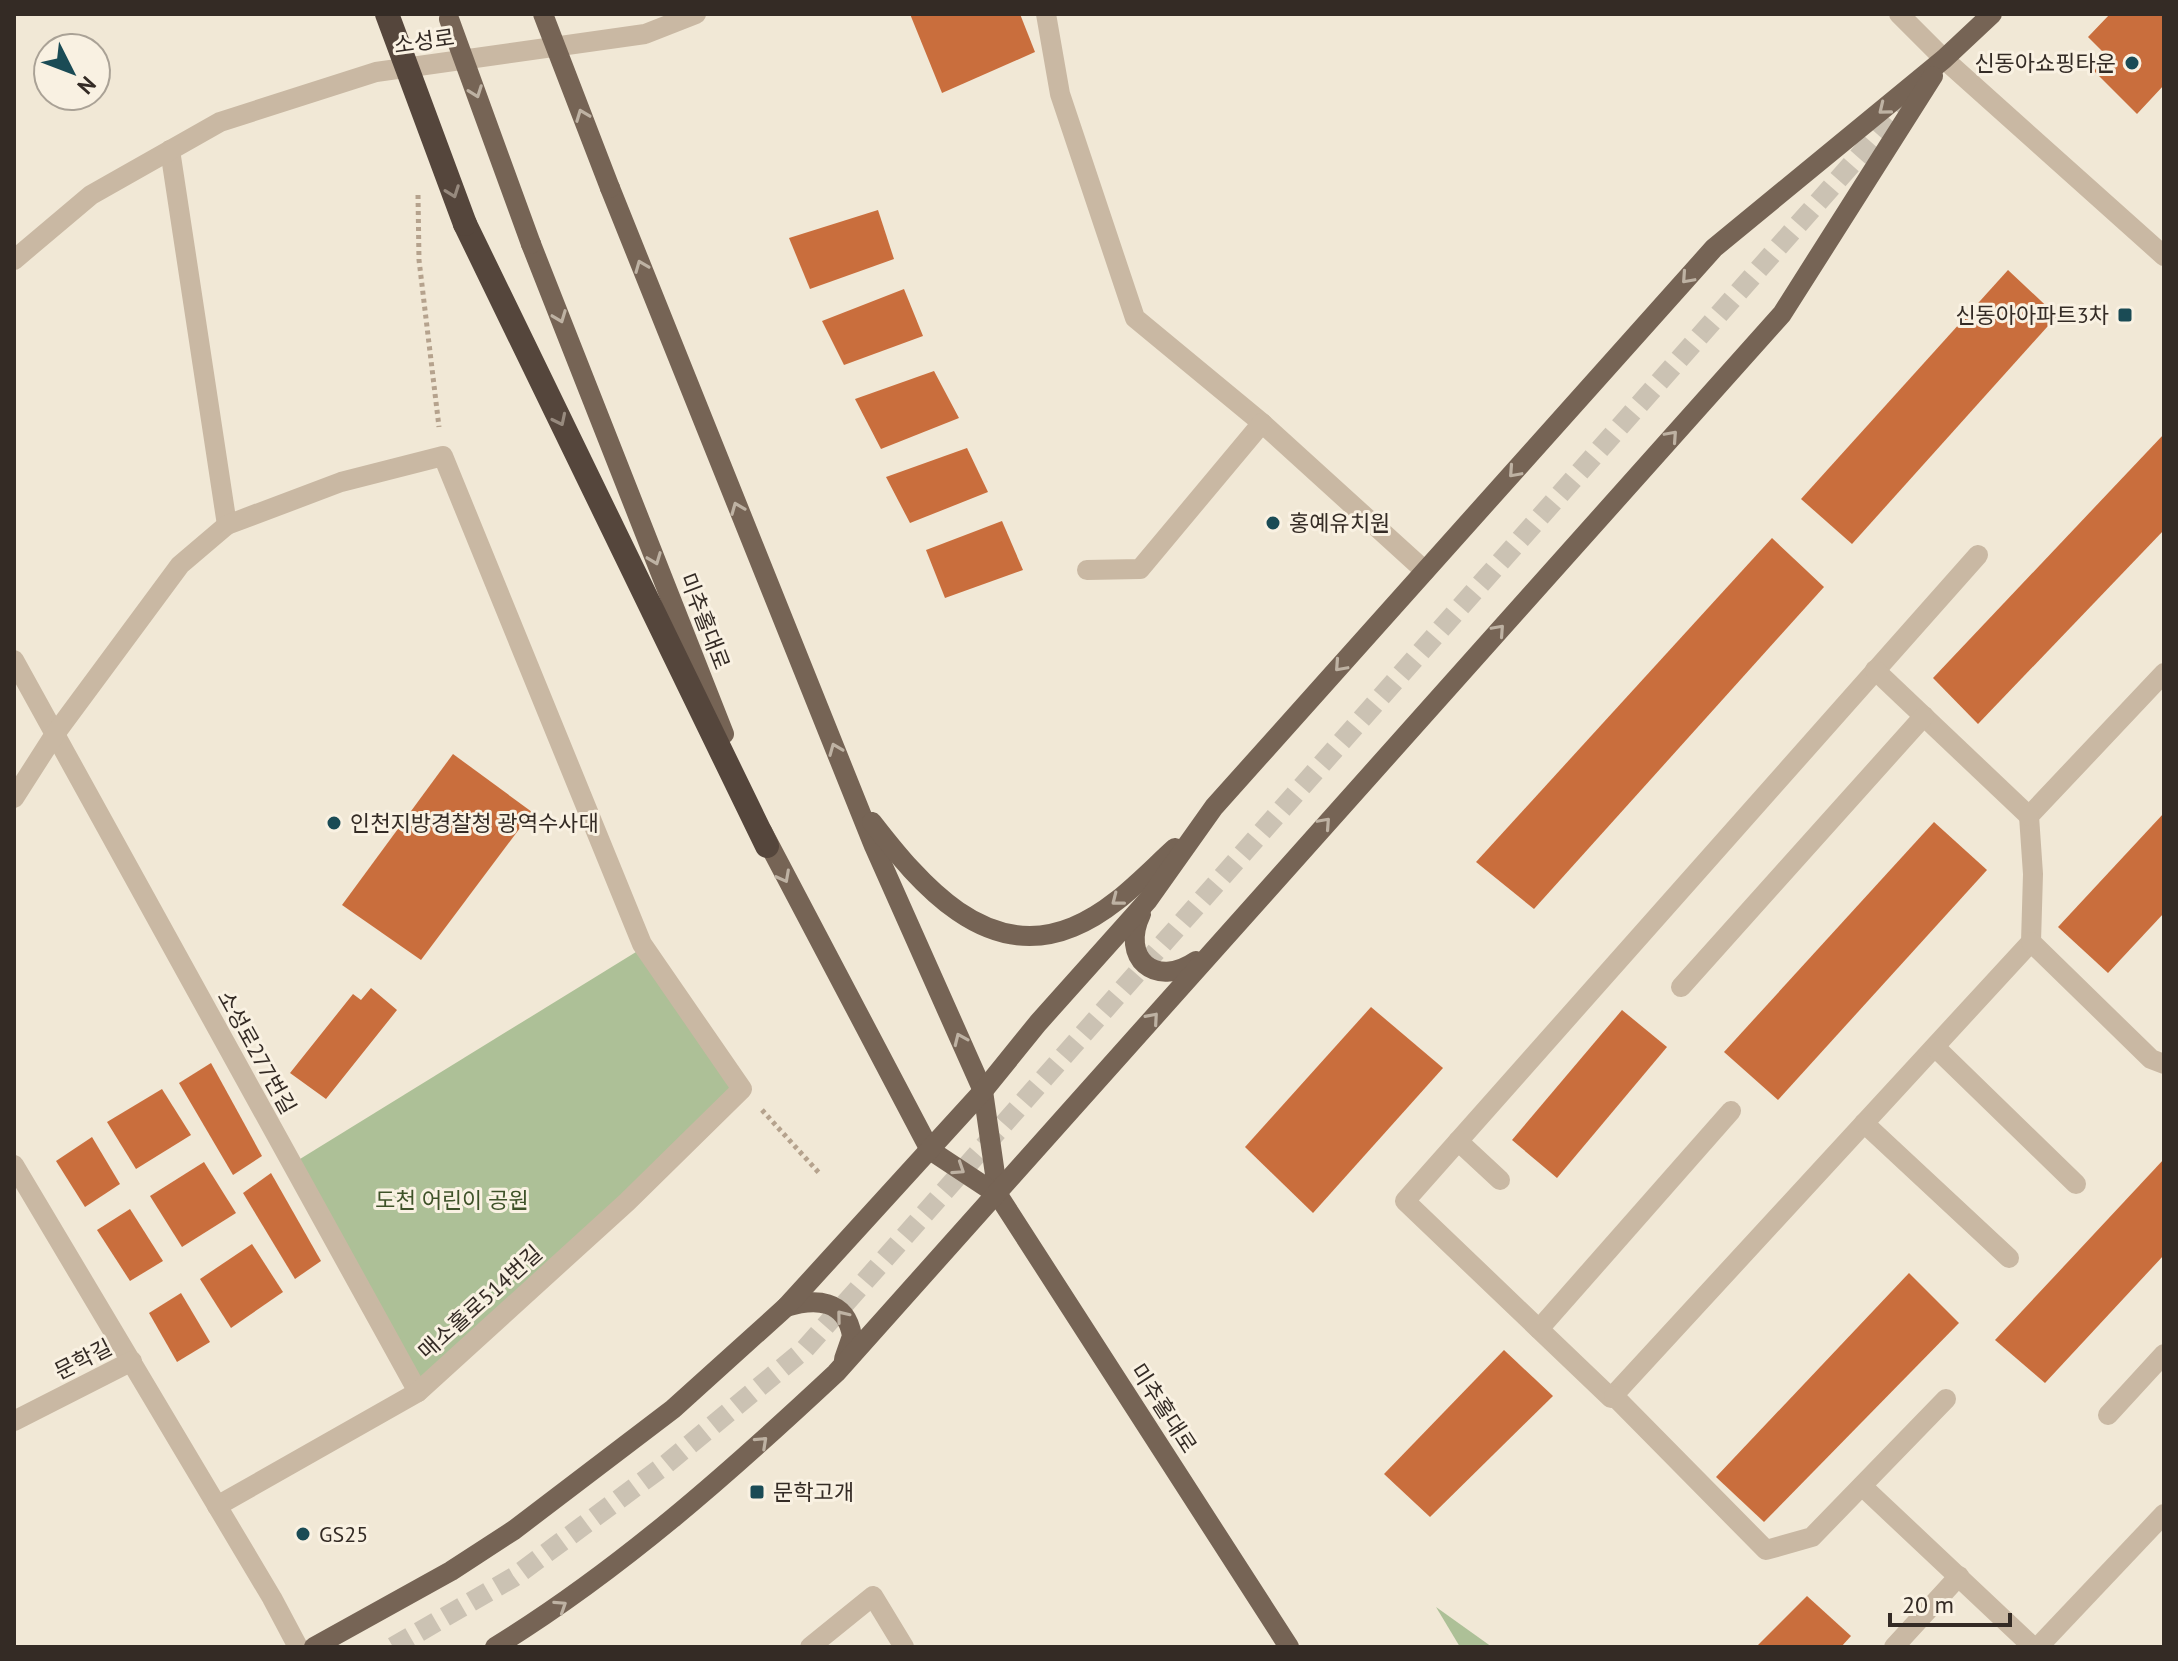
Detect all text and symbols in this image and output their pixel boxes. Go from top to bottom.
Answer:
street label: 소성로 [392,23,456,59]
north arrow [32,32,112,112]
place label: 신동아쇼핑타운 [1974,49,2116,77]
marker: 신동아쇼핑타운 [2123,54,2141,72]
text: N [72,71,102,100]
one-way arrow [466,84,483,98]
one-way arrow [1879,99,1893,114]
one-way arrow [575,109,592,123]
one-way arrow [443,184,460,198]
one-way arrow [634,260,651,274]
one-way arrow [1682,269,1696,283]
place label: 신동아아파트3차 [1955,301,2109,329]
marker: 신동아아파트3차 [2116,306,2134,324]
one-way arrow [550,309,567,323]
one-way arrow [550,411,566,426]
one-way arrow [1663,431,1677,446]
one-way arrow [1508,463,1523,477]
one-way arrow [730,502,746,516]
place label: 홍예유치원 [1289,509,1390,537]
marker: 홍예유치원 [1264,514,1282,532]
one-way arrow [645,551,662,565]
street label: 미추홀대로 [674,569,736,673]
one-way arrow [1489,624,1504,639]
one-way arrow [1336,656,1350,671]
one-way arrow [828,743,844,757]
place label: 인천지방경찰청 광역수사대 [350,809,599,837]
marker: 인천지방경찰청 광역수사대 [325,814,343,832]
one-way arrow [1316,818,1330,833]
one-way arrow [775,869,790,884]
one-way arrow [1111,890,1126,904]
street label: 소성로277번길 [212,985,302,1119]
one-way arrow [1143,1012,1158,1027]
one-way arrow [954,1032,970,1047]
one-way arrow [950,1159,965,1174]
park label: 도천 어린이 공원 [375,1186,529,1214]
street label: 매소홀로514번길 [412,1239,548,1365]
one-way arrow [837,1311,852,1326]
street label: 문학길 [50,1333,116,1385]
street label: 미추홀대로 [1125,1358,1203,1458]
one-way arrow [753,1437,768,1451]
place label: 문학고개 [773,1478,854,1506]
marker: 문학고개 [748,1483,766,1501]
place label: GS25 [319,1520,368,1548]
marker: GS25 [294,1525,312,1543]
scale bar [1890,1577,2010,1627]
text: 20 m [1902,1589,1954,1620]
one-way arrow [552,1600,567,1615]

